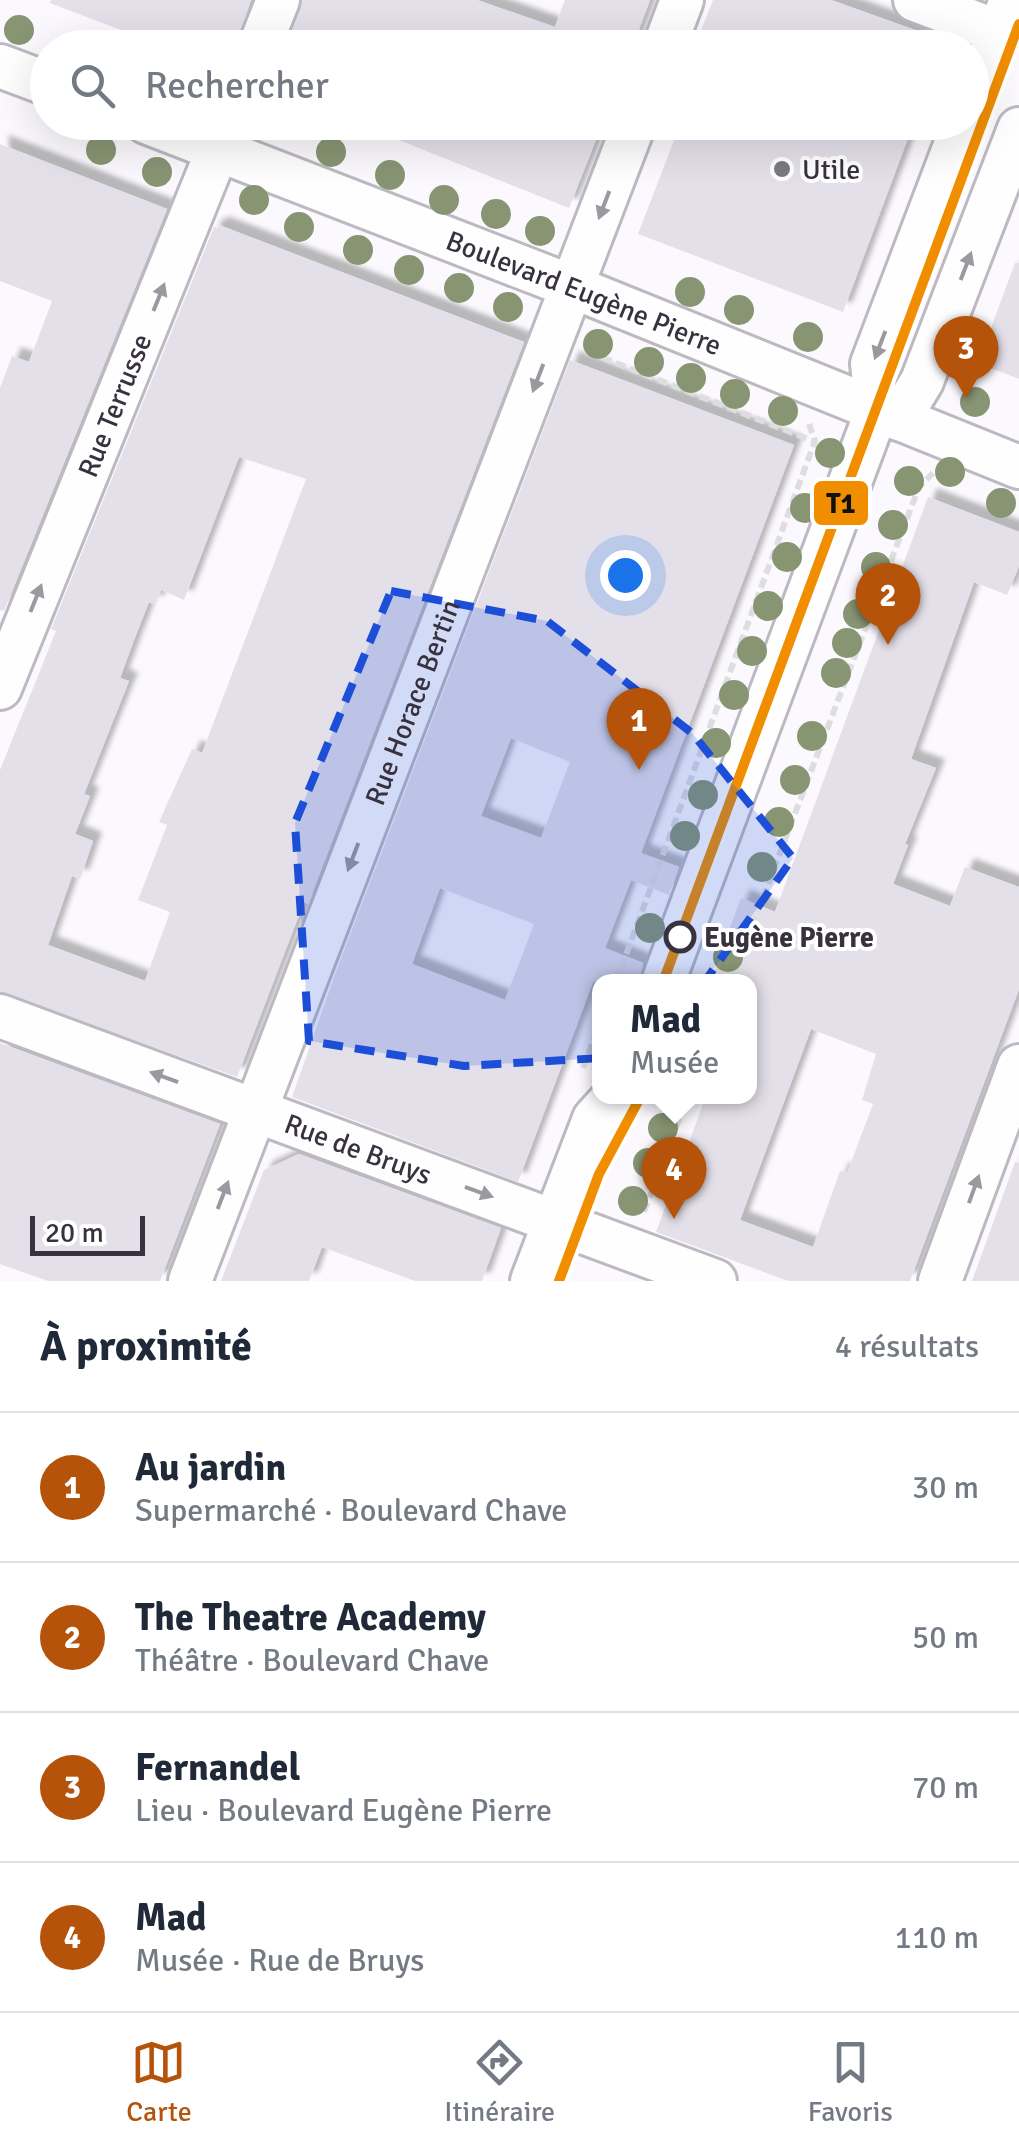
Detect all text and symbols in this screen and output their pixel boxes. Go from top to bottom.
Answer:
search box [30,30,989,140]
icon: search [65,58,120,113]
text: Rechercher [145,62,329,109]
place label: Utile [802,153,860,187]
marker: Utile [771,158,793,180]
one-way arrow [596,190,611,220]
street label: Boulevard Eugène Pierre [441,224,726,363]
one-way arrow [958,250,974,280]
one-way arrow [151,282,167,312]
pin: 3 [934,316,998,398]
street label: Rue Terrusse [71,329,160,482]
one-way arrow [872,330,887,360]
one-way arrow [529,363,545,393]
line badge: T1 [812,479,870,527]
text: T1 [826,487,856,521]
your location [600,550,651,601]
pin: 2 [856,562,920,645]
one-way arrow [29,583,45,613]
street label: Rue Horace Bertin [358,595,468,810]
pin: 1 [606,688,672,770]
one-way arrow [344,842,360,872]
place label: Eugène Pierre [704,921,874,955]
marker: Eugène Pierre [665,922,695,952]
popup [592,974,757,1104]
text: Mad [630,996,701,1043]
text: Musée [630,1043,719,1082]
one-way arrow [148,1069,178,1084]
street label: Rue de Bruys [280,1107,436,1192]
pin: 4 [642,1136,706,1219]
one-way arrow [967,1174,982,1204]
one-way arrow [215,1180,231,1210]
one-way arrow [464,1185,494,1200]
scale bar [30,1211,145,1256]
text: 20 m [45,1216,104,1250]
text: À proximité [40,1321,252,1372]
text: 4 résultats [835,1327,979,1366]
text: Au jardin [135,1444,286,1491]
text: 1 [64,1468,81,1507]
text: 30 m [912,1468,979,1507]
text: Supermarché · Boulevard Chave [135,1491,567,1530]
text: The Theatre Academy [135,1594,486,1641]
text: 2 [64,1618,81,1657]
text: 50 m [912,1618,979,1657]
text: Théâtre · Boulevard Chave [135,1641,489,1680]
text: Fernandel [135,1744,300,1791]
text: 3 [64,1768,81,1807]
text: 70 m [912,1768,979,1807]
text: Lieu · Boulevard Eugène Pierre [135,1791,552,1830]
text: Mad [135,1894,206,1941]
text: 4 [64,1918,81,1957]
text: 110 m [895,1918,979,1957]
text: Musée · Rue de Bruys [135,1941,424,1980]
tab: Carte [126,2035,192,2129]
tab: Itinéraire [444,2035,555,2129]
tab: Favoris [808,2035,893,2129]

